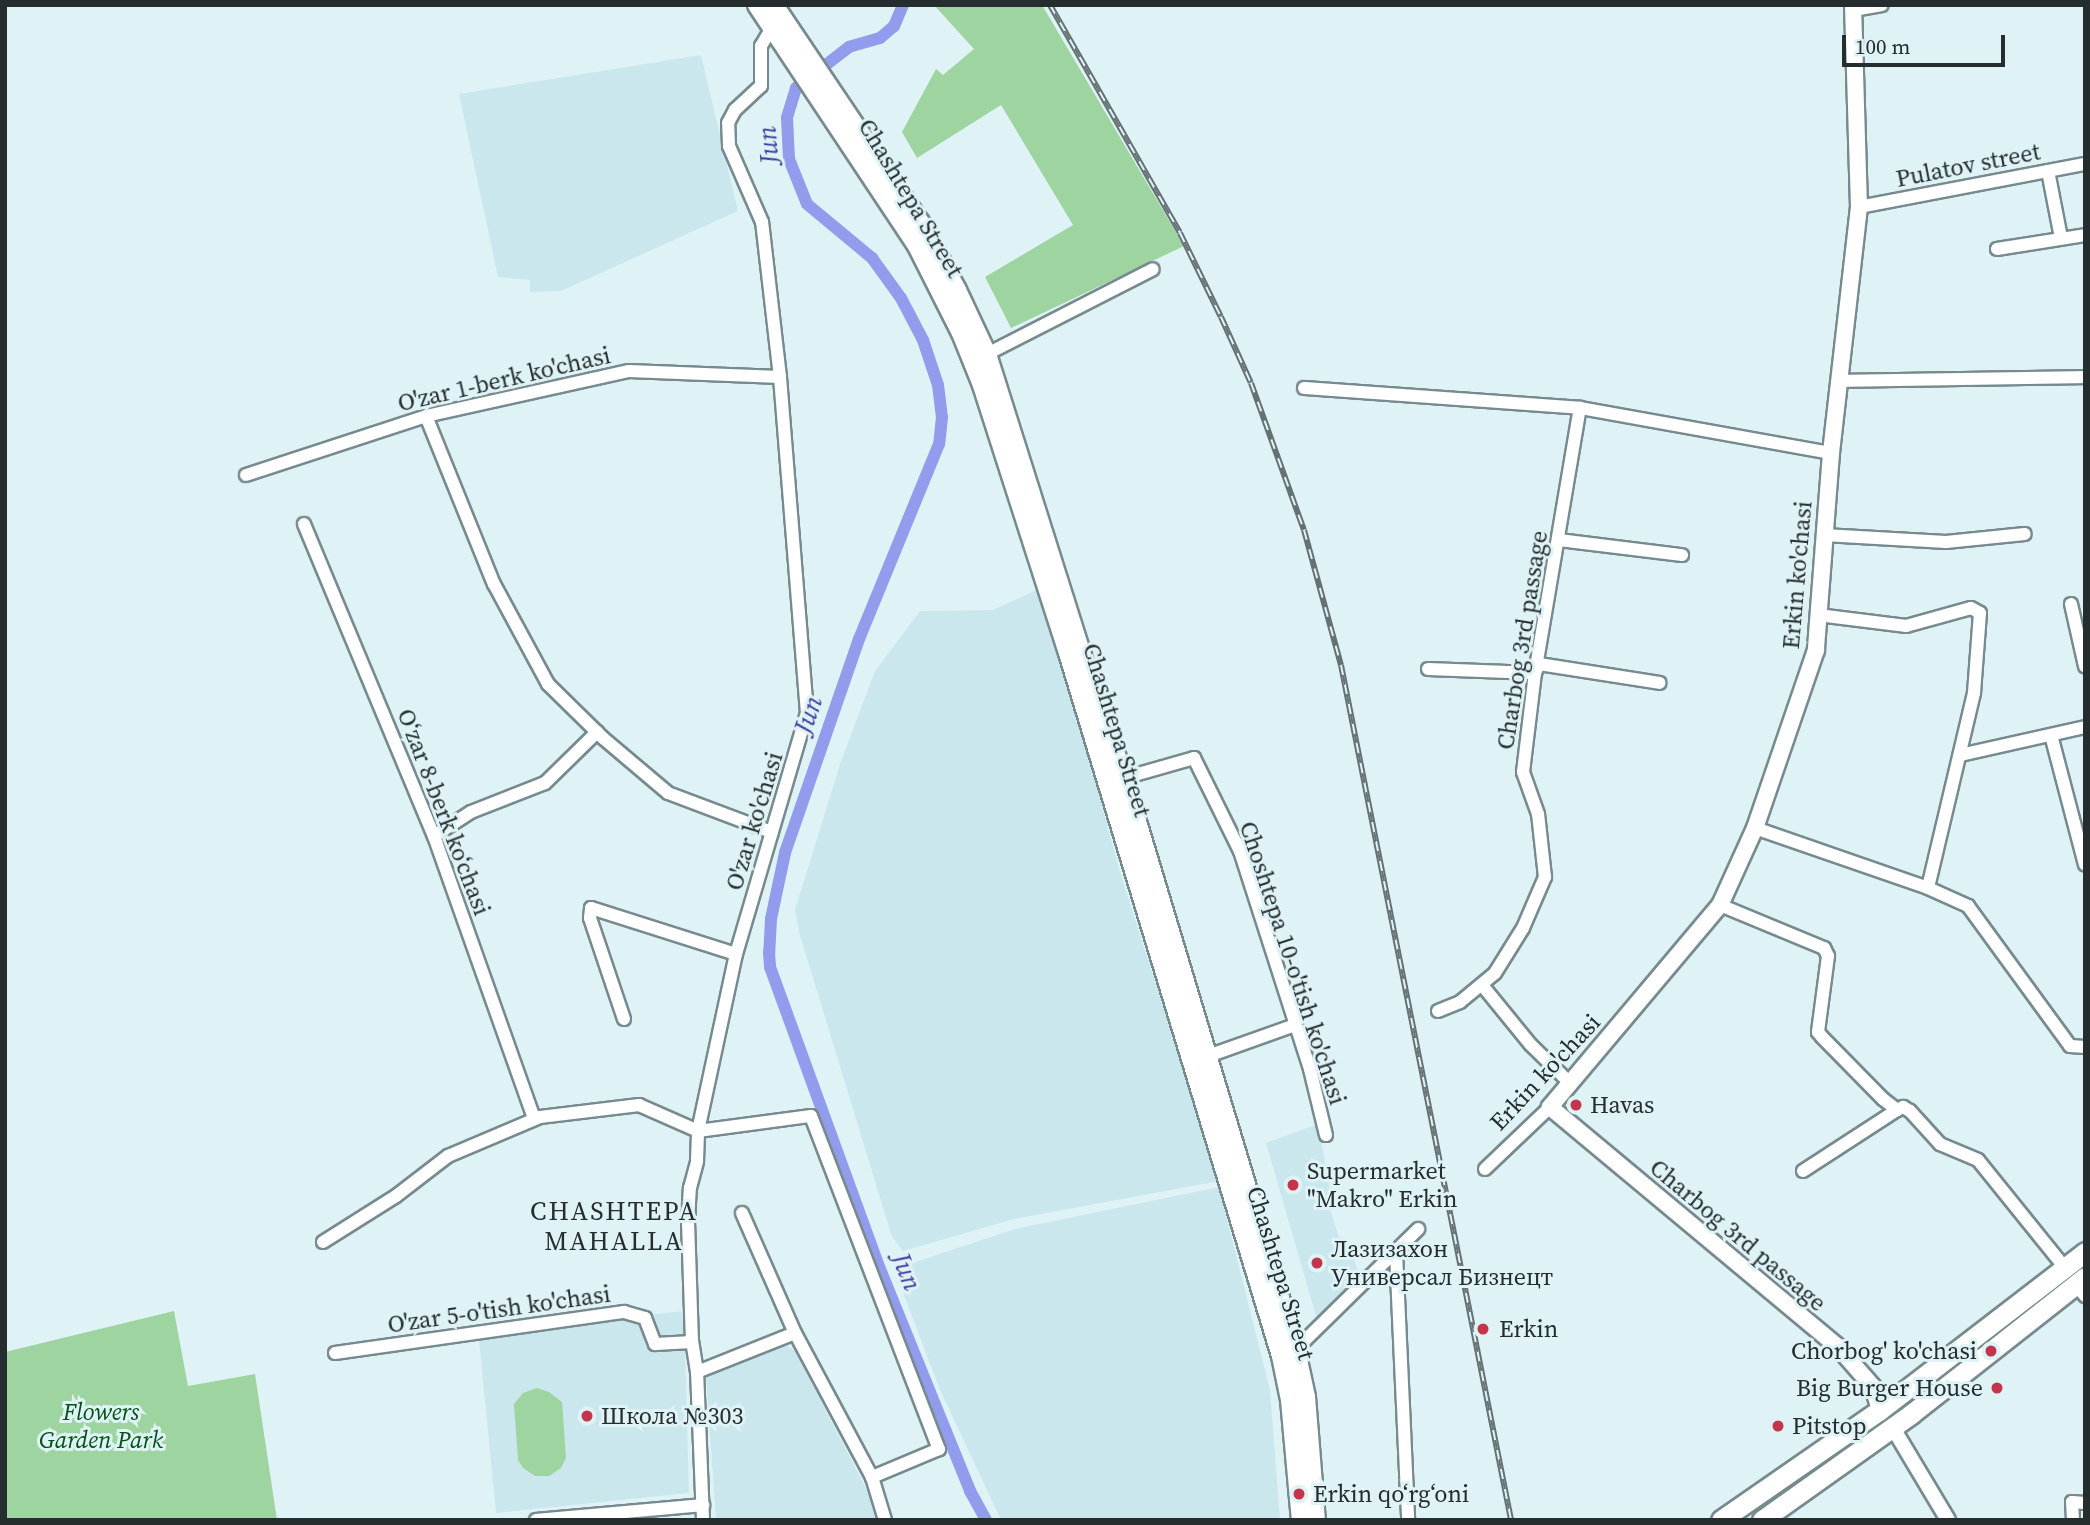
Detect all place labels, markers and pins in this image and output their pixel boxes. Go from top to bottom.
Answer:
place label: Havas [1590,1091,1655,1119]
marker: Havas [1568,1097,1584,1113]
place label: Supermarket "Makro" Erkin [1307,1157,1457,1213]
marker: Supermarket "Makro" Erkin [1285,1177,1301,1193]
place label: Лазизахон Универсал Бизнецт [1331,1235,1553,1291]
marker: Лазизахон Универсал Бизнецт [1309,1255,1325,1271]
place label: Erkin [1499,1315,1558,1343]
marker: Erkin [1473,1319,1493,1339]
place label: Chorbog' ko'chasi [1791,1337,1977,1365]
marker: Chorbog' ko'chasi [1983,1343,1999,1359]
place label: Big Burger House [1796,1374,1983,1402]
marker: Big Burger House [1989,1380,2005,1396]
place label: Школа №303 [601,1402,743,1430]
marker: Школа №303 [579,1408,595,1424]
place label: Pitstop [1792,1412,1866,1440]
marker: Pitstop [1770,1418,1786,1434]
place label: Erkin qoʻrgʻoni [1313,1480,1469,1508]
marker: Erkin qoʻrgʻoni [1291,1486,1307,1502]

